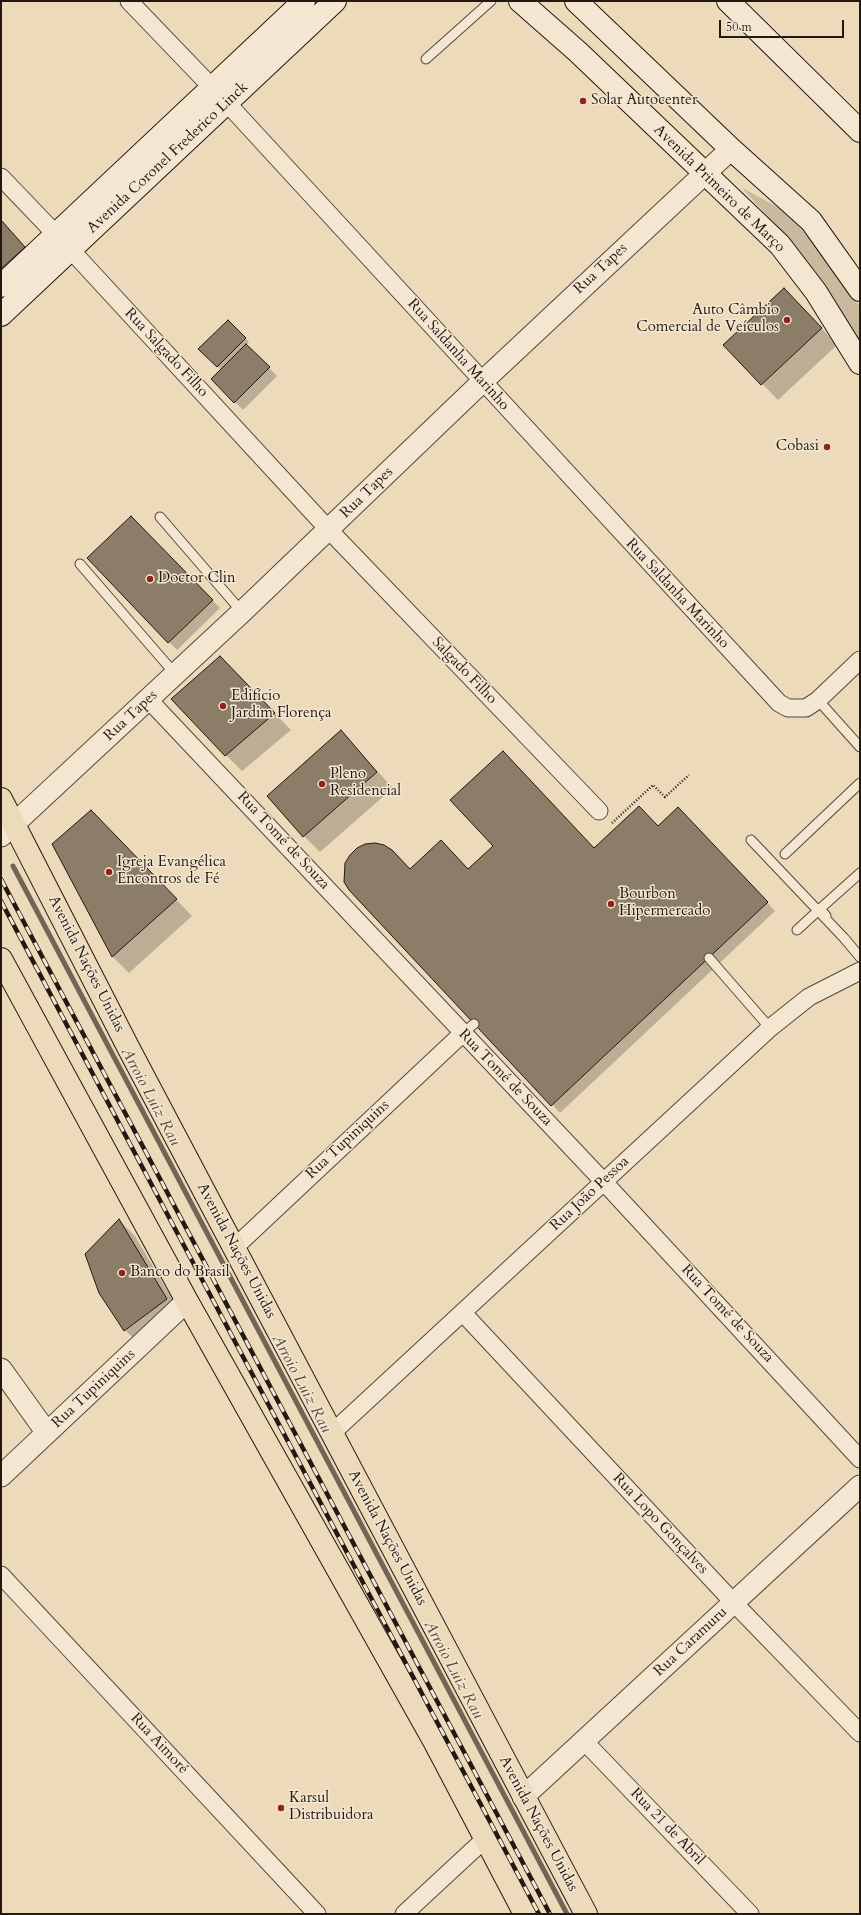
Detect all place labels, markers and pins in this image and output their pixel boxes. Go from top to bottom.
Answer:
place label: Solar Autocenter [591,92,697,110]
marker: Solar Autocenter [578,96,588,106]
place label: Auto Câmbio Comercial de Veículos [636,302,779,337]
marker: Auto Câmbio Comercial de Veículos [782,315,792,325]
place label: Cobasi [776,438,819,456]
marker: Cobasi [822,442,832,452]
place label: Doctor Clin [158,570,236,588]
marker: Doctor Clin [145,574,155,584]
place label: Edifício Jardim Florença [231,688,332,723]
marker: Edifício Jardim Florença [218,701,228,711]
place label: Pleno Residencial [330,766,401,801]
marker: Pleno Residencial [317,779,327,789]
place label: Igreja Evangélica Encontros de Fé [117,854,226,889]
marker: Igreja Evangélica Encontros de Fé [104,867,114,877]
place label: Bourbon Hipermercado [619,886,710,921]
marker: Bourbon Hipermercado [606,899,616,909]
place label: Banco do Brasil [130,1264,229,1282]
marker: Banco do Brasil [117,1268,127,1278]
place label: Karsul Distribuidora [289,1790,373,1825]
marker: Karsul Distribuidora [276,1803,286,1813]

